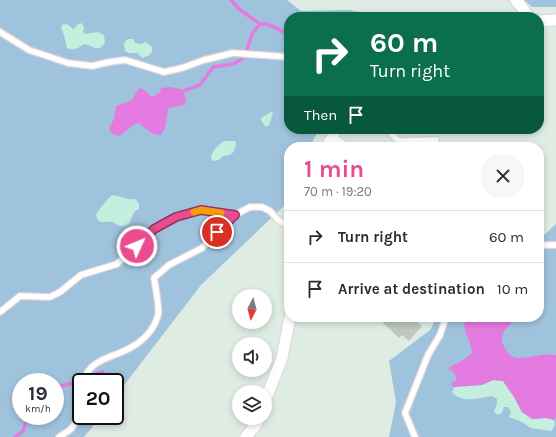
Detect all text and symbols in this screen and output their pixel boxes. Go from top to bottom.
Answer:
text: 60 m [370,26,438,59]
icon: right [304,28,356,80]
text: Turn right [370,60,450,82]
icon: arrive [345,104,367,126]
text: Then [304,106,337,124]
text: 1 min [304,155,364,183]
button: close [482,155,524,197]
text: 70 m · 19:20 [304,184,372,199]
pin [200,215,234,249]
icon: arrive [206,221,228,243]
position arrow [116,225,158,267]
icon: right [304,226,326,248]
text: Turn right [338,228,408,246]
text: 60 m [489,228,524,246]
icon: arrive [304,278,326,300]
text: Arrive at destination [338,280,485,298]
text: 10 m [497,280,528,298]
north arrow [232,289,272,329]
map controls [232,289,272,425]
button: sound [232,337,272,377]
speed limit sign: 20 [72,373,124,425]
text: 19 [28,382,48,405]
button: layers [232,385,272,425]
text: km/h [25,403,51,415]

